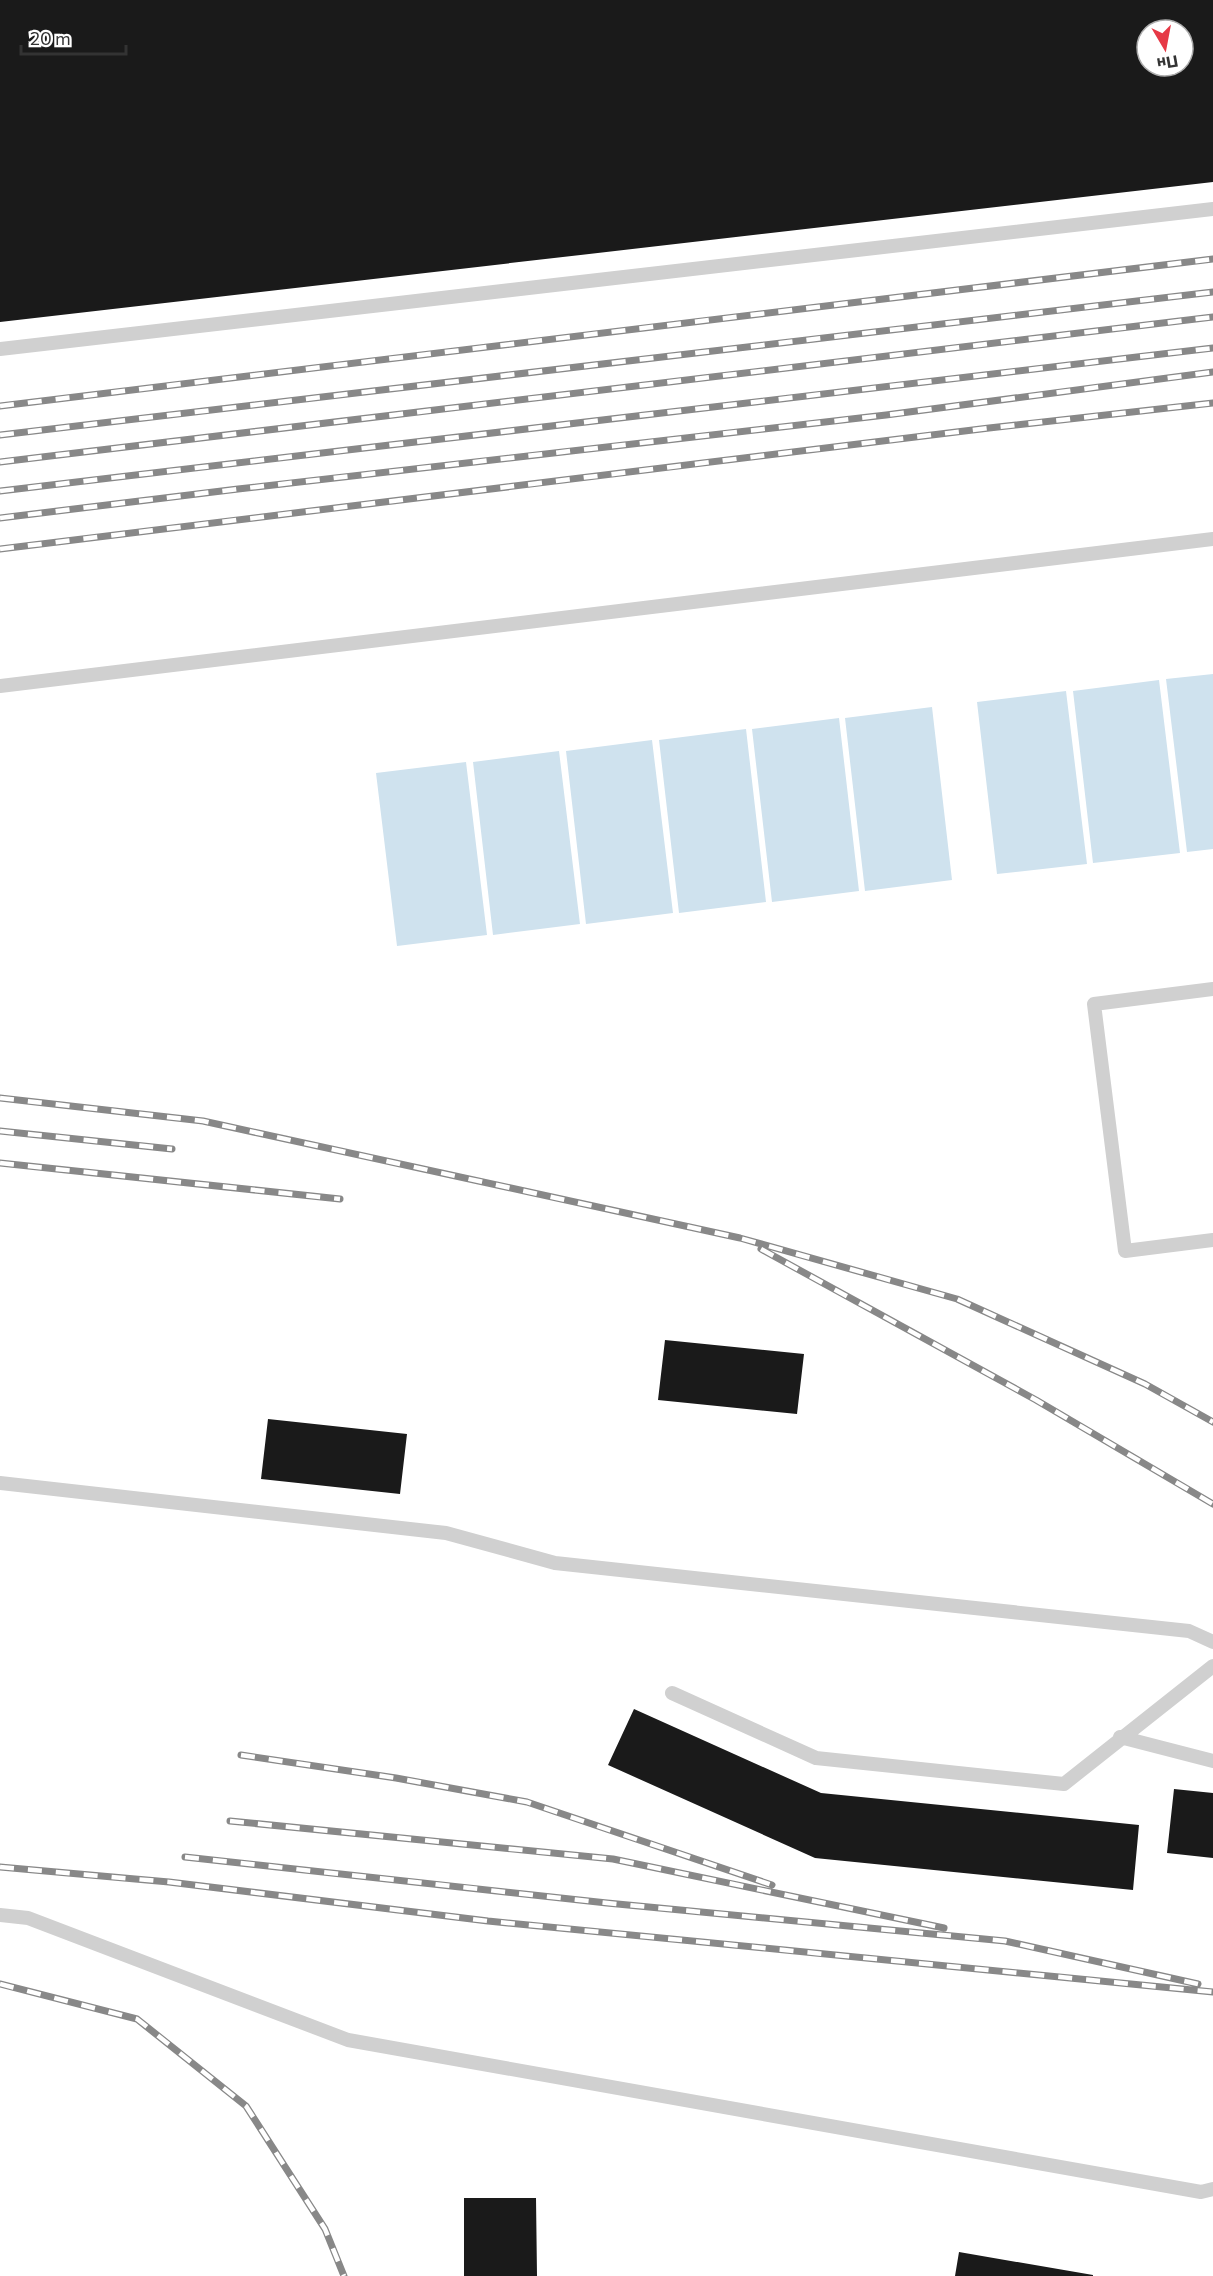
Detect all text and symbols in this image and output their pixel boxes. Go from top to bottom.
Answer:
scale bar [21,18,126,56]
north arrow [1135,18,1195,78]
text: 20 m [30,27,71,49]
text: Пн [1156,52,1180,74]

